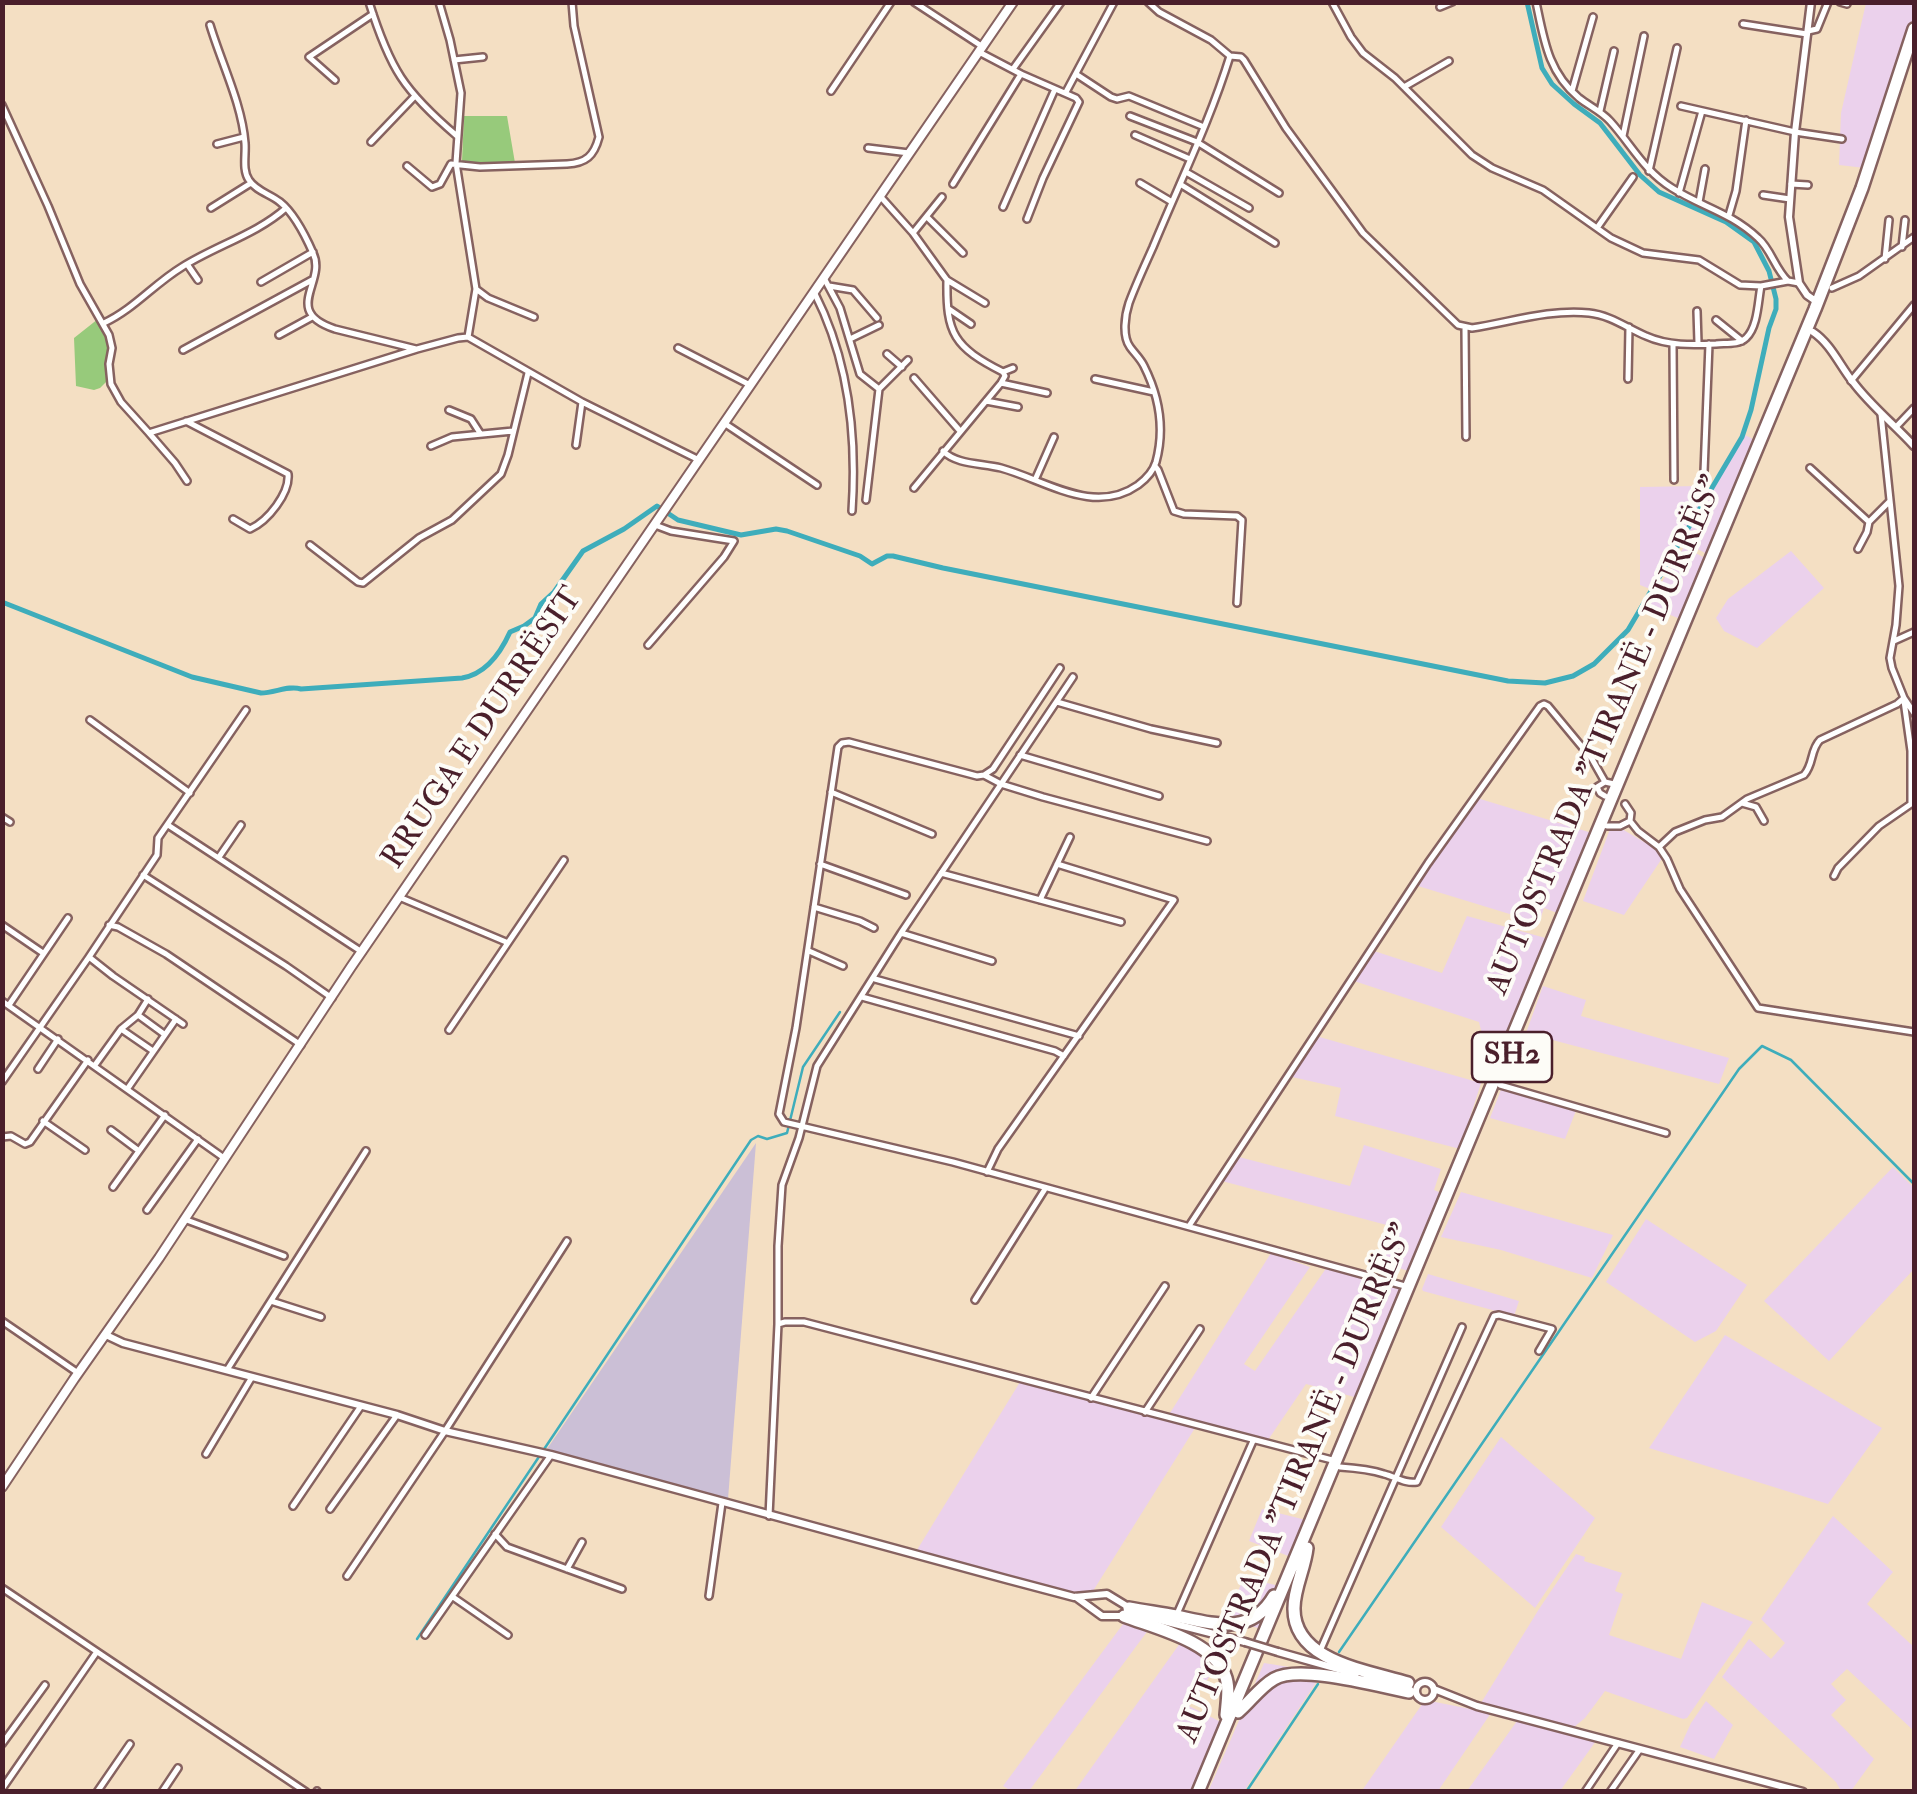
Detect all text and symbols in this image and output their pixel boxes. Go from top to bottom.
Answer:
street label: AUTOSTRADA "TIRANË - DURRËS" [1480,471,1734,1001]
street label: RRUGA E DURRËSIT [375,581,593,877]
road number: SH2 [1472,1032,1552,1082]
street label: AUTOSTRADA "TIRANË - DURRËS" [1170,1219,1424,1749]

